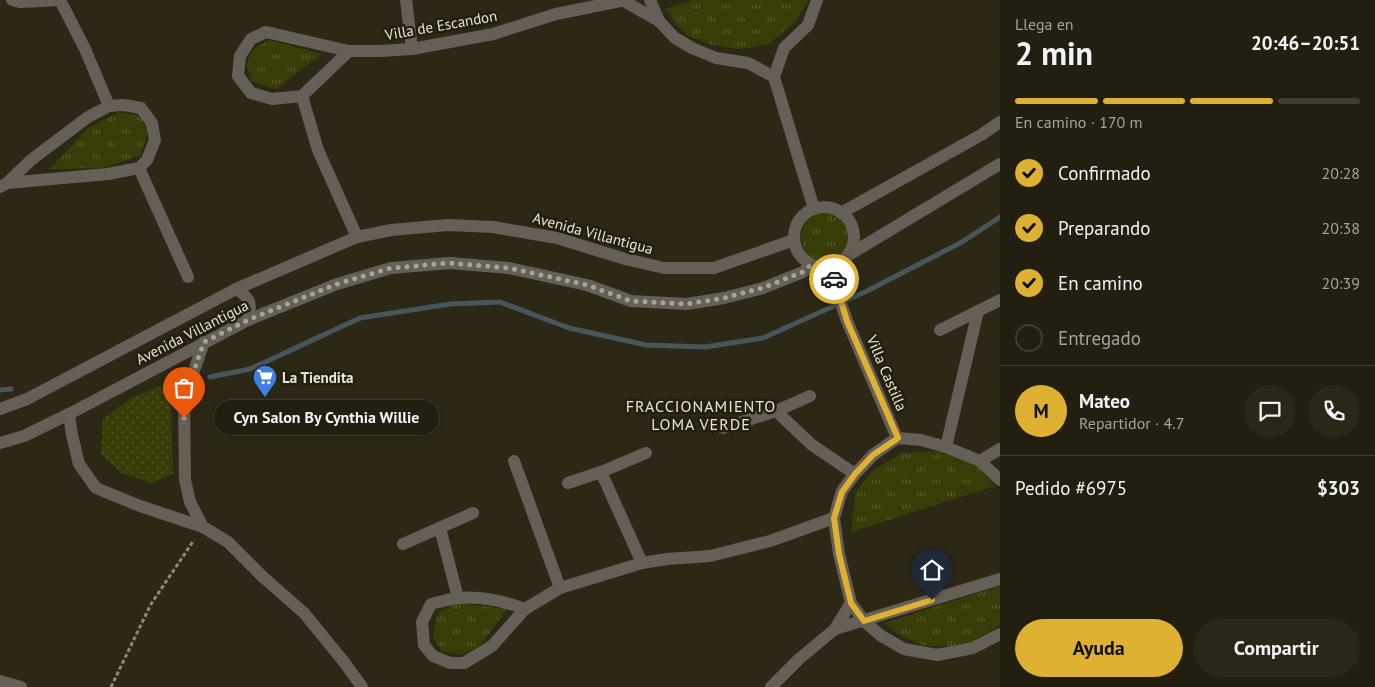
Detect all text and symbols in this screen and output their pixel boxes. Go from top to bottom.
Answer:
street label: Villa de Escandon [382,6,499,44]
text: Llega en [1015,14,1074,34]
text: 20:46–20:51 [1251,31,1360,55]
text: 2 min [1015,32,1093,74]
text: En camino · 170 m [1015,112,1143,132]
icon: check [1015,159,1043,187]
text: Confirmado [1058,161,1151,185]
text: 20:28 [1322,163,1360,183]
street label: Avenida Villantigua [531,208,655,258]
icon: check [1015,214,1043,242]
text: Preparando [1058,216,1150,240]
text: 20:38 [1322,218,1360,238]
courier [809,254,859,304]
icon: car [820,265,848,293]
icon: check [1015,269,1043,297]
text: En camino [1058,271,1143,295]
text: 20:39 [1322,273,1360,293]
street label: Avenida Villantigua [133,295,251,369]
text: Entregado [1058,326,1141,350]
street label: Villa Castilla [862,331,911,414]
supermarket icon: La Tiendita [252,364,278,398]
pin [163,367,205,418]
place label: La Tiendita [282,368,354,387]
icon: bag [170,374,198,402]
button: chat [1244,385,1296,437]
button: phone [1308,385,1360,437]
text: Mateo [1079,389,1130,413]
district label: FRACCIONAMIENTO LOMA VERDE [626,396,776,434]
text: M [1033,399,1049,423]
callout: Cyn Salon By Cynthia Willie [214,400,439,436]
text: Cyn Salon By Cynthia Willie [234,407,419,427]
text: Repartidor · 4.7 [1079,413,1184,433]
text: Pedido #6975 [1015,476,1127,500]
text: $303 [1317,476,1360,500]
pin [911,549,953,600]
icon: home [918,556,946,584]
button: Ayuda [1015,619,1183,677]
button: Compartir [1193,619,1360,677]

